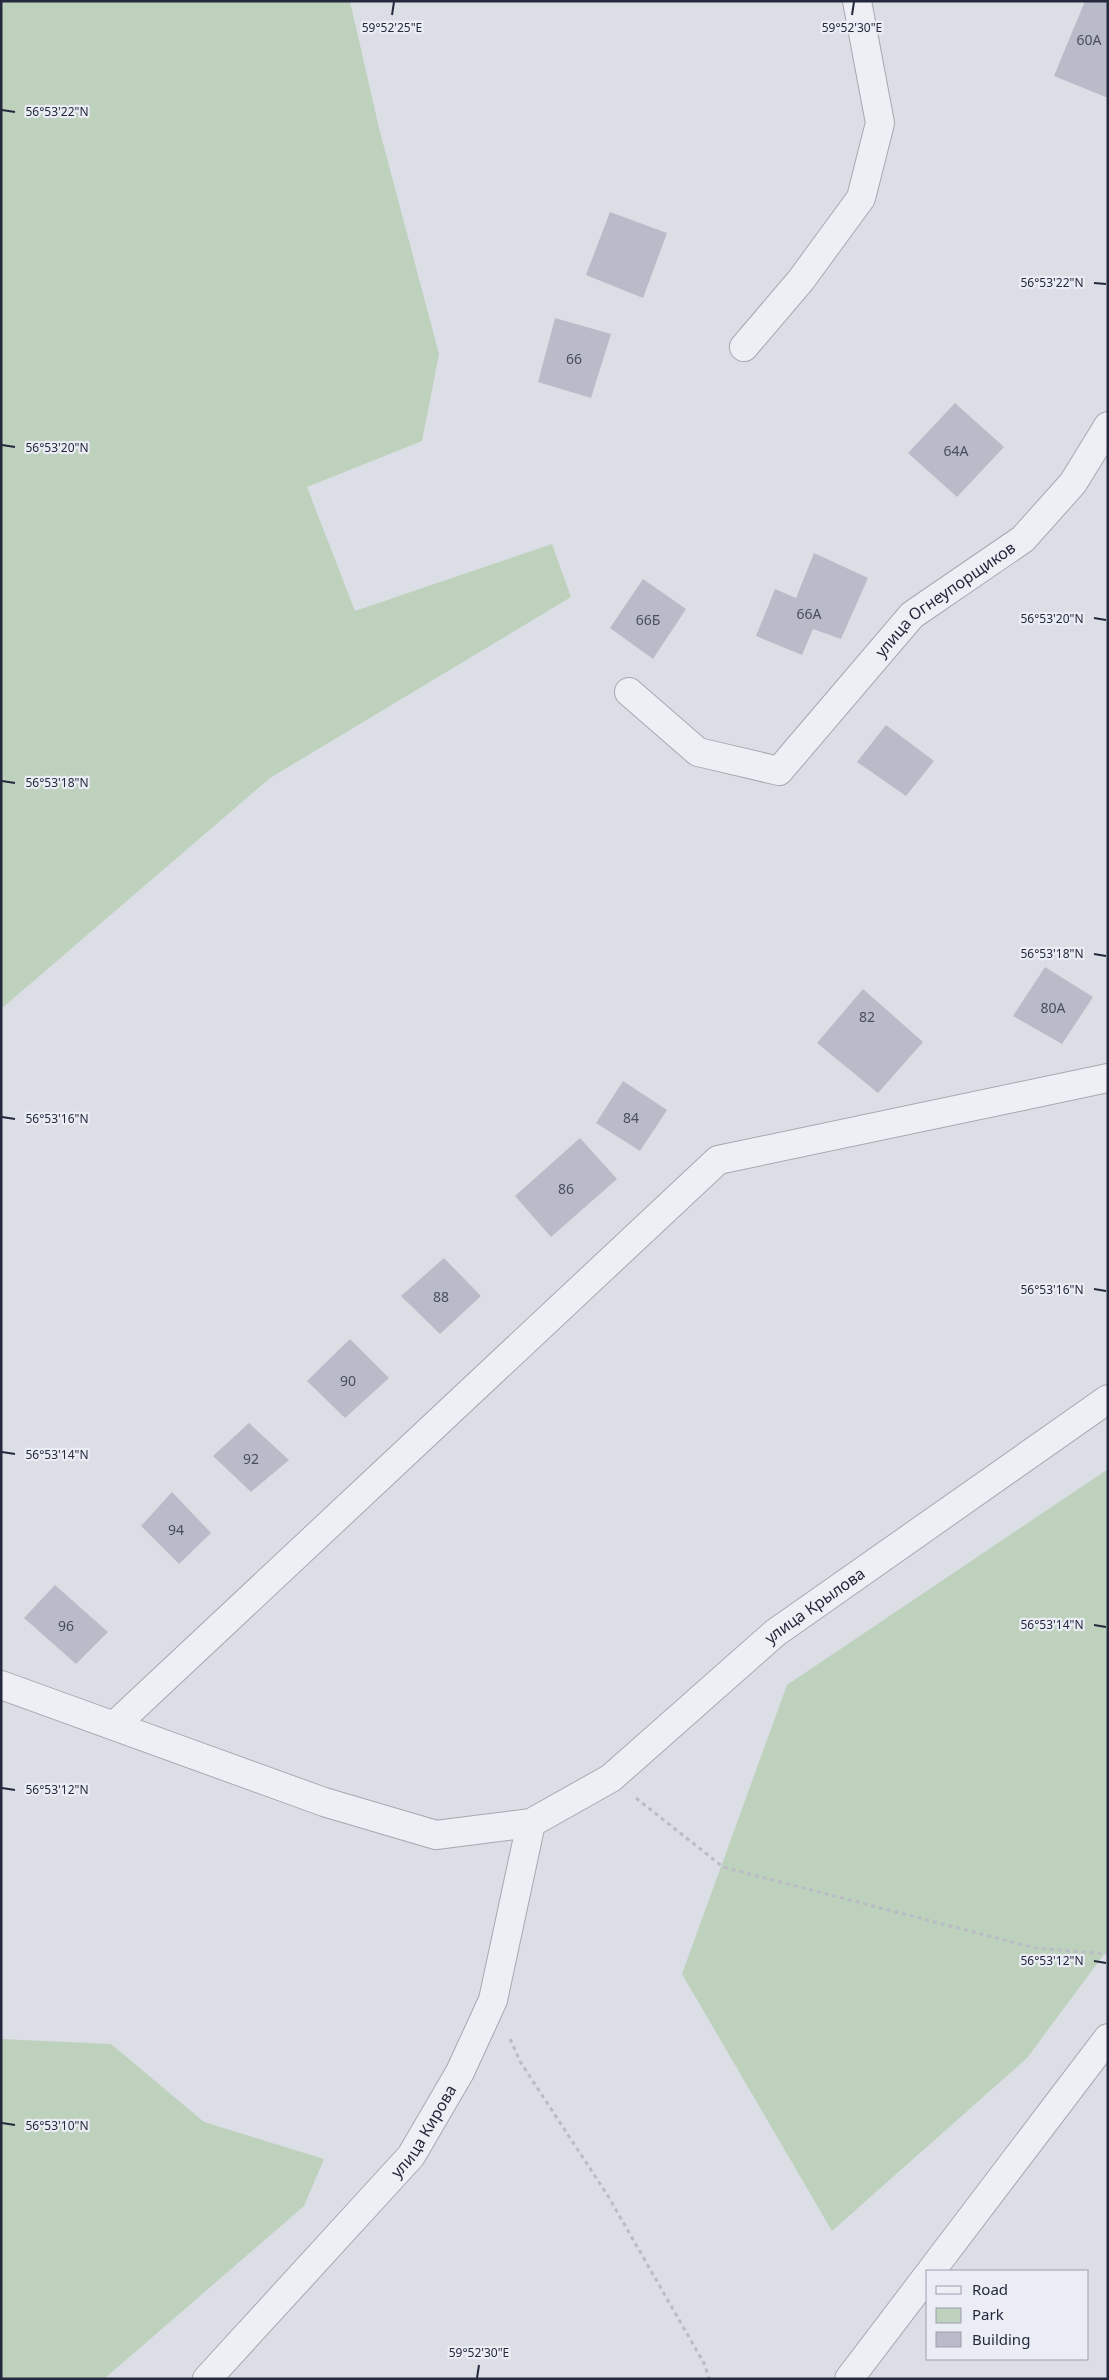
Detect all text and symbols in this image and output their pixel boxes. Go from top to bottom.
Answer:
text: 59°52'25"E [362,19,422,36]
text: 59°52'30"E [822,19,882,36]
house number: 60А [1077,30,1102,49]
text: 56°53'22"N [25,103,89,120]
text: 56°53'22"N [1020,274,1084,291]
house number: 66 [566,349,582,368]
text: 56°53'20"N [25,439,89,456]
house number: 64А [944,441,969,460]
street label: улица Огнеупорщиков [870,536,1020,662]
house number: 66А [797,604,822,623]
house number: 66Б [636,610,660,629]
text: 56°53'20"N [1020,610,1084,627]
text: 56°53'18"N [25,774,89,791]
text: 56°53'18"N [1020,945,1084,962]
house number: 80А [1041,998,1066,1017]
house number: 82 [859,1007,875,1026]
house number: 84 [623,1108,639,1127]
text: 56°53'16"N [25,1110,89,1127]
house number: 86 [558,1179,574,1198]
text: 56°53'16"N [1020,1281,1084,1298]
house number: 88 [433,1287,449,1306]
house number: 90 [340,1371,356,1390]
text: 56°53'14"N [25,1446,89,1463]
house number: 92 [243,1449,259,1468]
house number: 94 [168,1520,184,1539]
street label: улица Крылова [760,1562,869,1648]
house number: 96 [58,1616,74,1635]
text: 56°53'14"N [1020,1616,1084,1633]
text: 56°53'12"N [25,1781,89,1798]
text: 56°53'12"N [1020,1952,1084,1969]
street label: улица Кирова [386,2080,461,2182]
text: 56°53'10"N [25,2117,89,2134]
legend [926,2270,1089,2360]
text: Road [972,2279,1008,2299]
text: Park [972,2304,1004,2324]
text: Building [972,2329,1030,2349]
text: 59°52'30"E [449,2344,509,2361]

